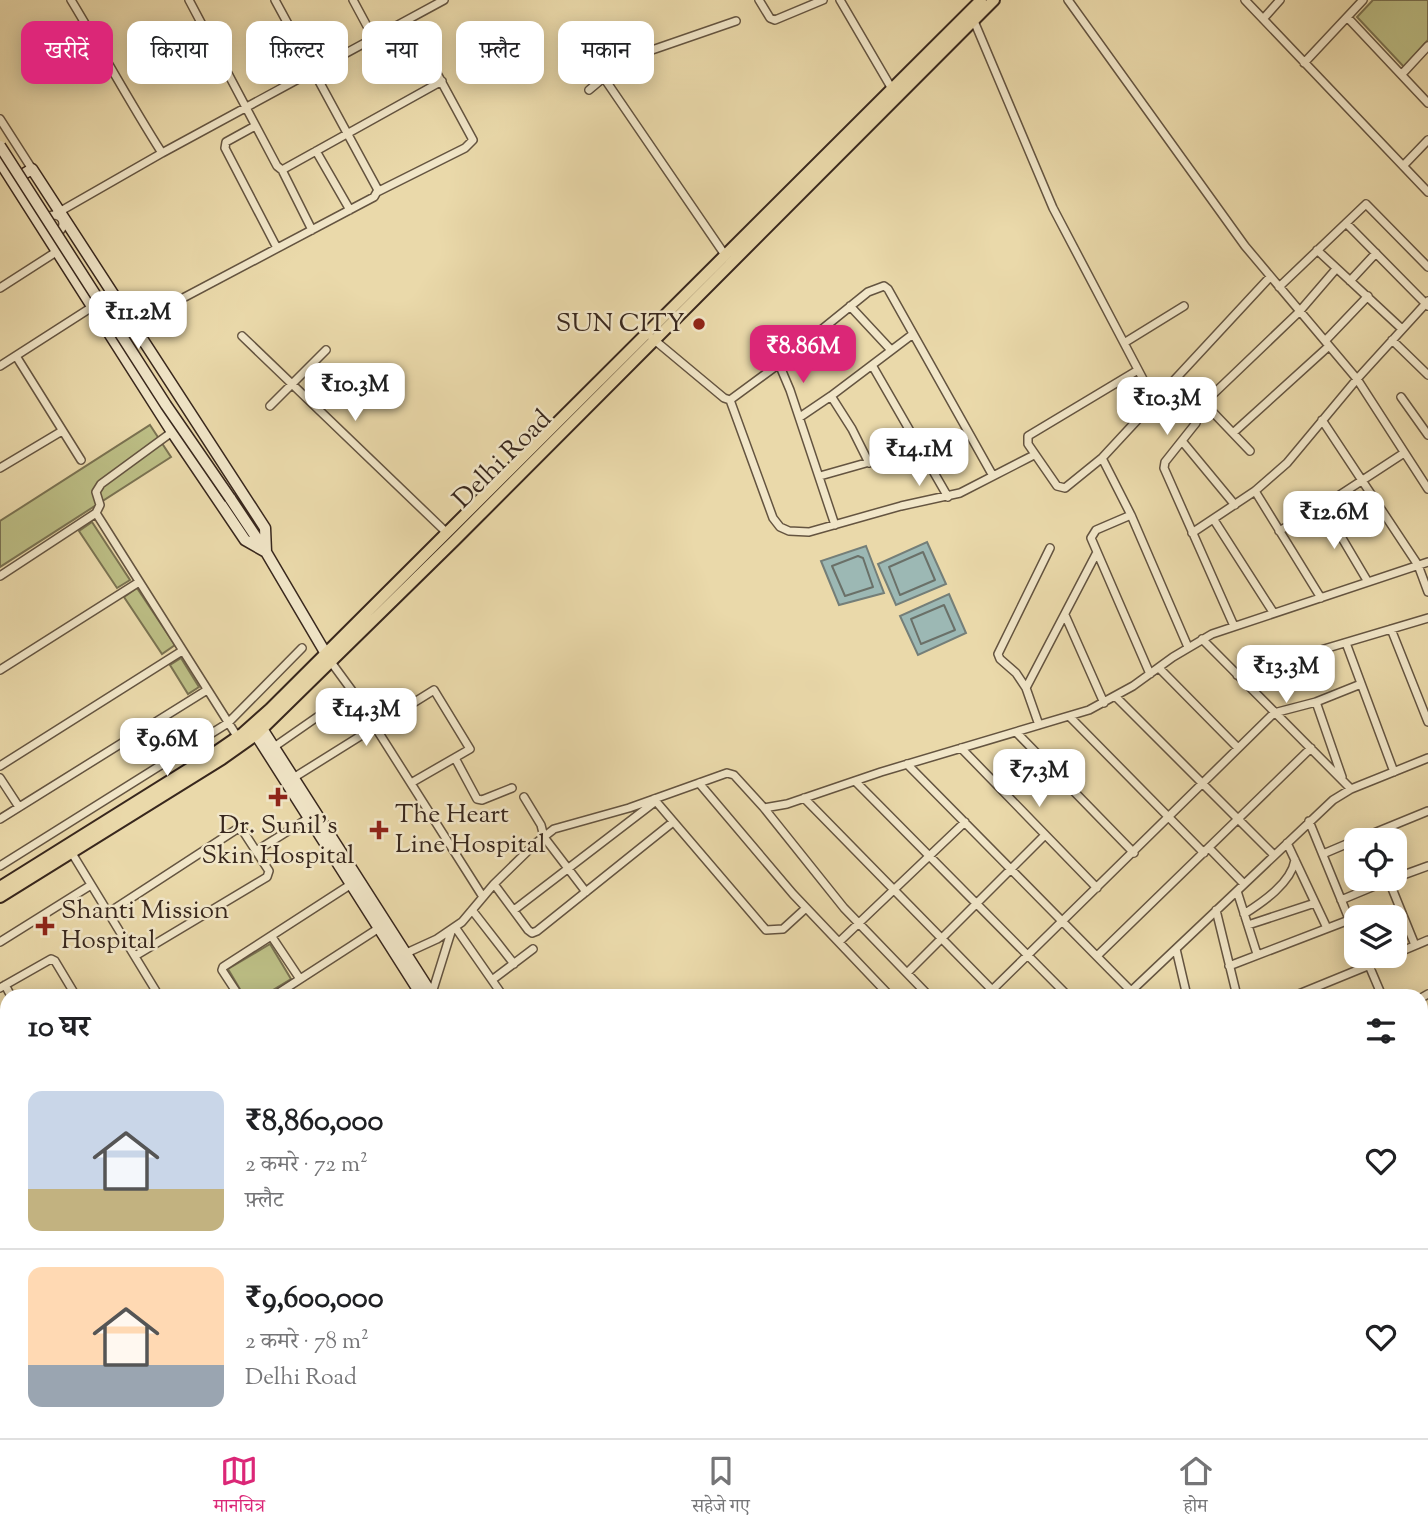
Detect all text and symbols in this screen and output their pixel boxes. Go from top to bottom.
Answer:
chip: खरीदें [21,21,113,84]
chip: किराया [127,21,232,84]
chip: फ़िल्टर [246,21,348,84]
chip: नया [362,21,442,84]
chip: फ़्लैट [456,21,544,84]
chip: मकान [558,21,654,84]
pin: ₹11.2M [81,292,195,351]
text: ₹11.2M [105,297,171,330]
place label: SUN CITY [556,306,685,343]
marker: SUN CITY [691,316,707,332]
pin: ₹8.86M [746,326,860,385]
text: ₹8.86M [766,331,840,364]
pin: ₹10.3M [298,364,412,423]
text: ₹10.3M [321,369,389,402]
pin: ₹10.3M [1110,378,1224,437]
text: ₹10.3M [1133,383,1201,416]
street label: Delhi Road [445,402,561,518]
pin: ₹14.1M [862,428,976,488]
text: ₹14.1M [885,434,953,467]
pin: ₹12.6M [1277,491,1391,551]
text: ₹12.6M [1299,497,1369,530]
pin: ₹13.3M [1229,646,1343,705]
text: ₹13.3M [1253,651,1319,684]
pin: ₹14.3M [309,688,423,748]
text: ₹14.3M [332,694,400,727]
pin: ₹9.6M [118,718,216,778]
text: ₹9.6M [136,724,198,757]
pin: ₹7.3M [990,750,1088,809]
text: ₹7.3M [1009,755,1069,788]
marker: Dr. Sunil's Skin Hospital [268,787,288,807]
place label: The Heart Line Hospital [395,797,546,864]
place label: Dr. Sunil's Skin Hospital [202,808,354,875]
marker: The Heart Line Hospital [369,820,389,840]
map controls [1344,828,1407,968]
button: locate [1344,828,1407,891]
place label: Shanti Mission Hospital [61,893,229,960]
button: layers [1344,905,1407,968]
marker: Shanti Mission Hospital [35,916,55,936]
text: 10 घर [28,1007,90,1050]
icon: filters [1362,1012,1400,1050]
text: ₹8,860,000 [245,1101,383,1144]
icon: home [84,1119,168,1203]
icon: heart [1362,1142,1400,1180]
text: 2 कमरे · 72 m² [245,1149,368,1182]
text: फ़्लैट [245,1185,283,1218]
text: ₹9,600,000 [245,1278,384,1321]
icon: home [84,1295,168,1379]
icon: heart [1362,1318,1400,1356]
text: 2 कमरे · 78 m² [245,1326,369,1359]
text: Delhi Road [245,1362,357,1395]
tab: मानचित्र [213,1452,265,1524]
tab: सहेजे गए [692,1452,750,1524]
tab: होम [1177,1452,1215,1524]

